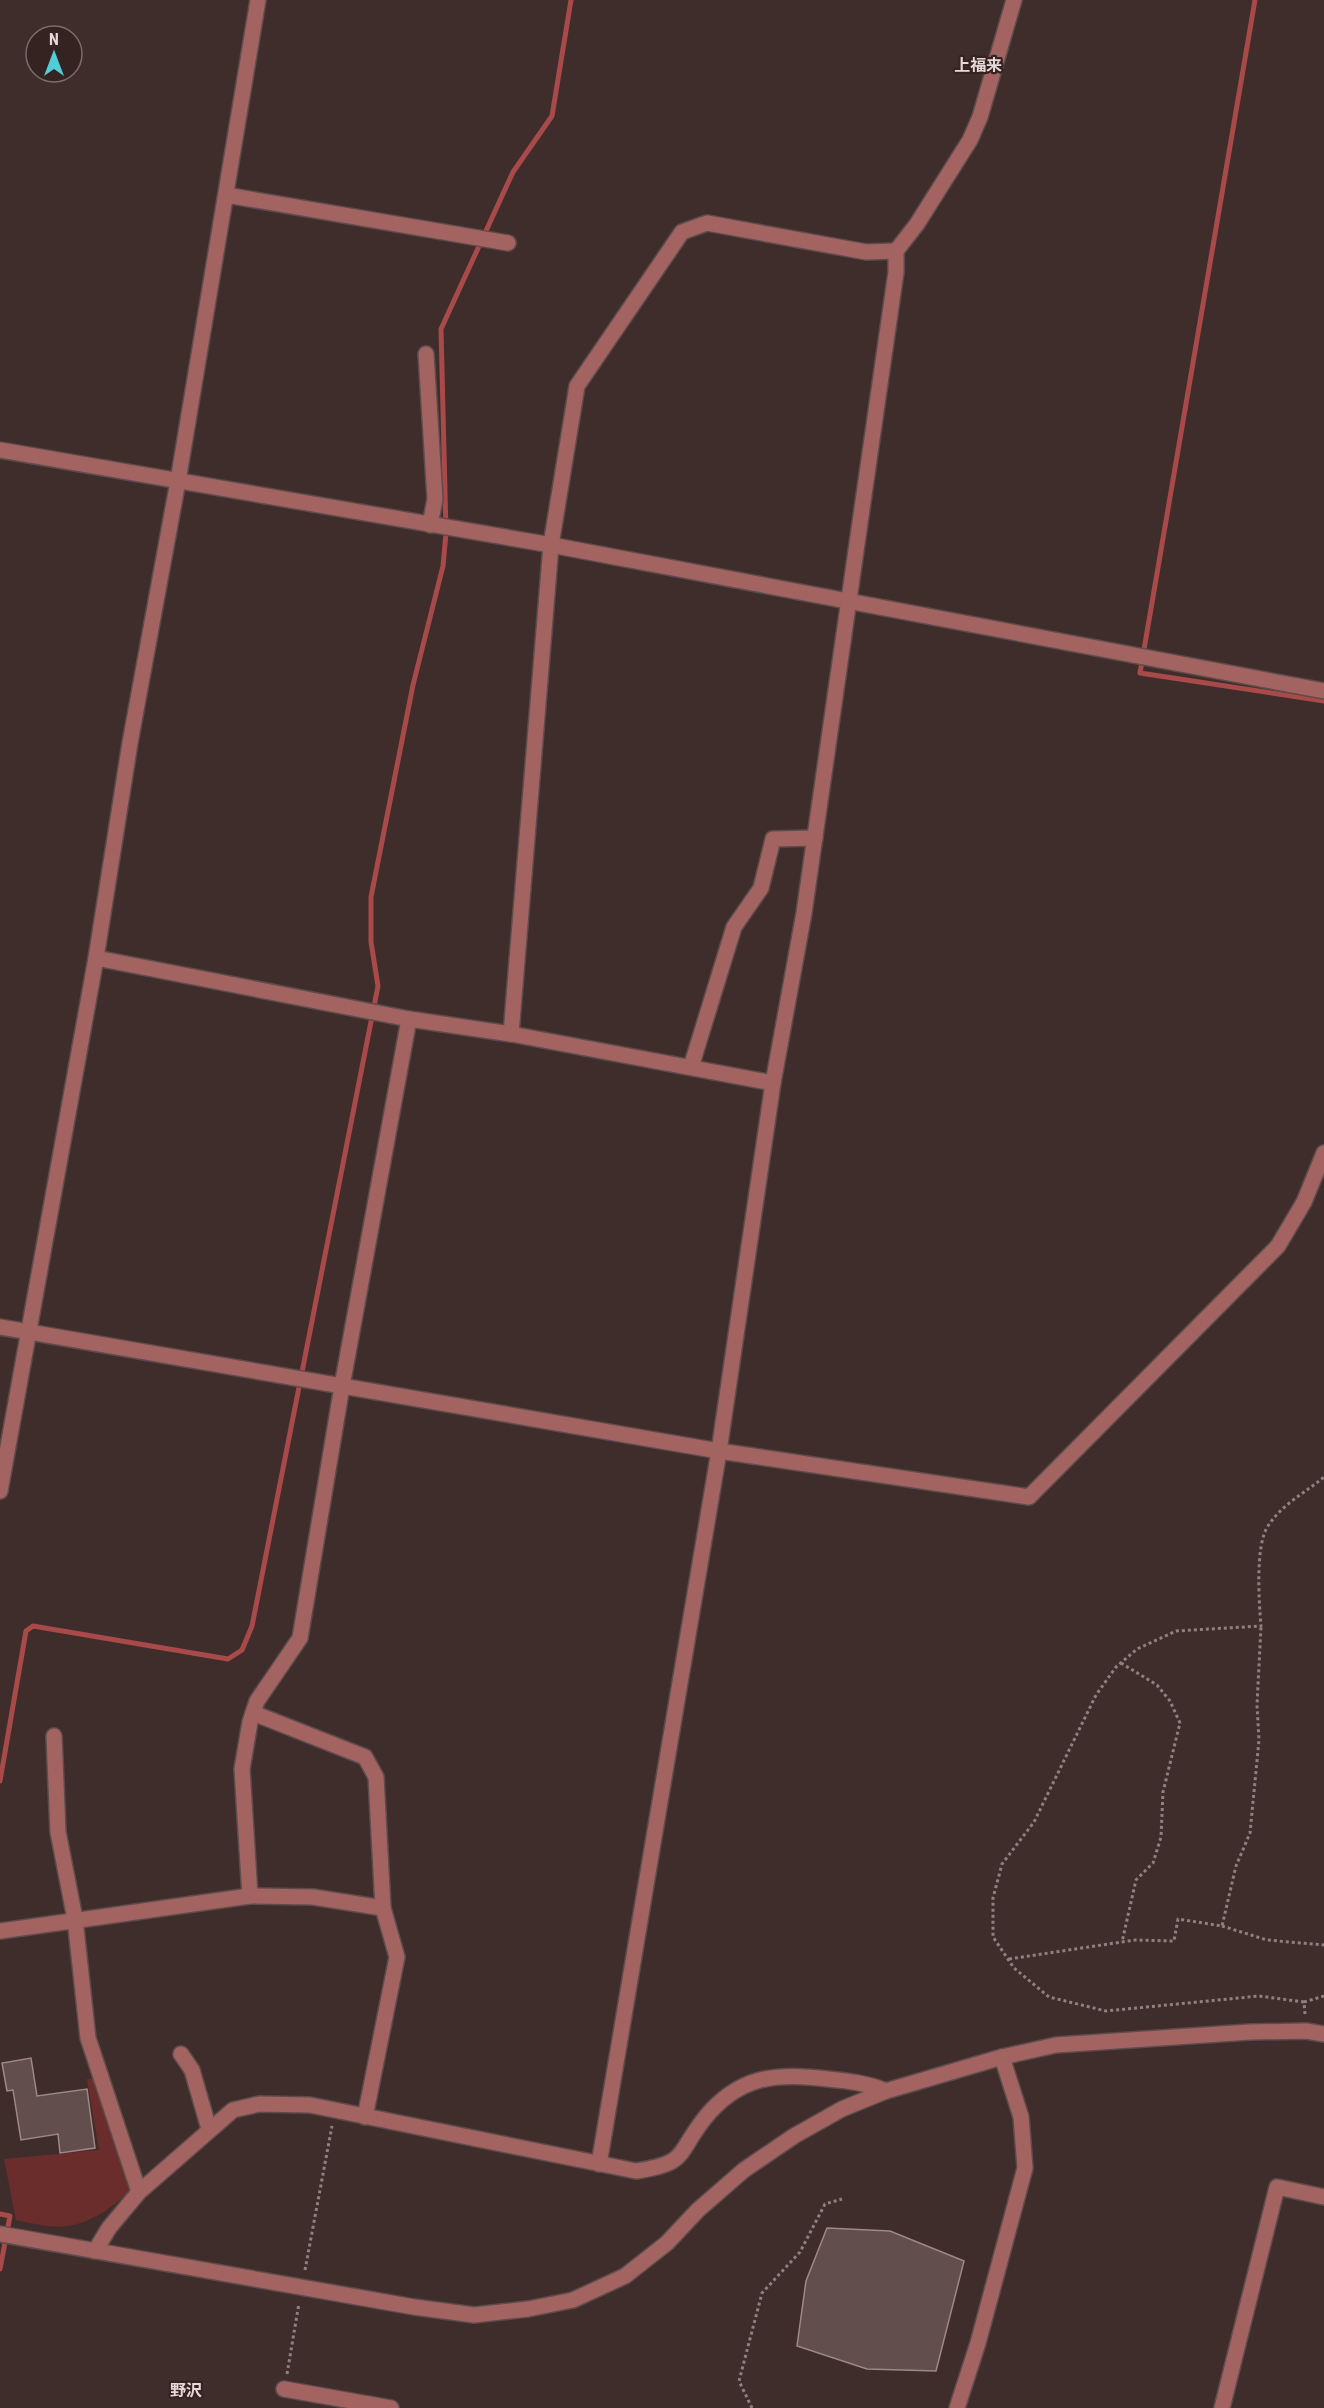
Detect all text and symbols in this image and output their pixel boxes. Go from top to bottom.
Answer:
north arrow [24,24,84,84]
text: N [49,30,59,49]
district label: 上福来 [954,56,1002,75]
district label: 野沢 [170,2381,202,2400]

